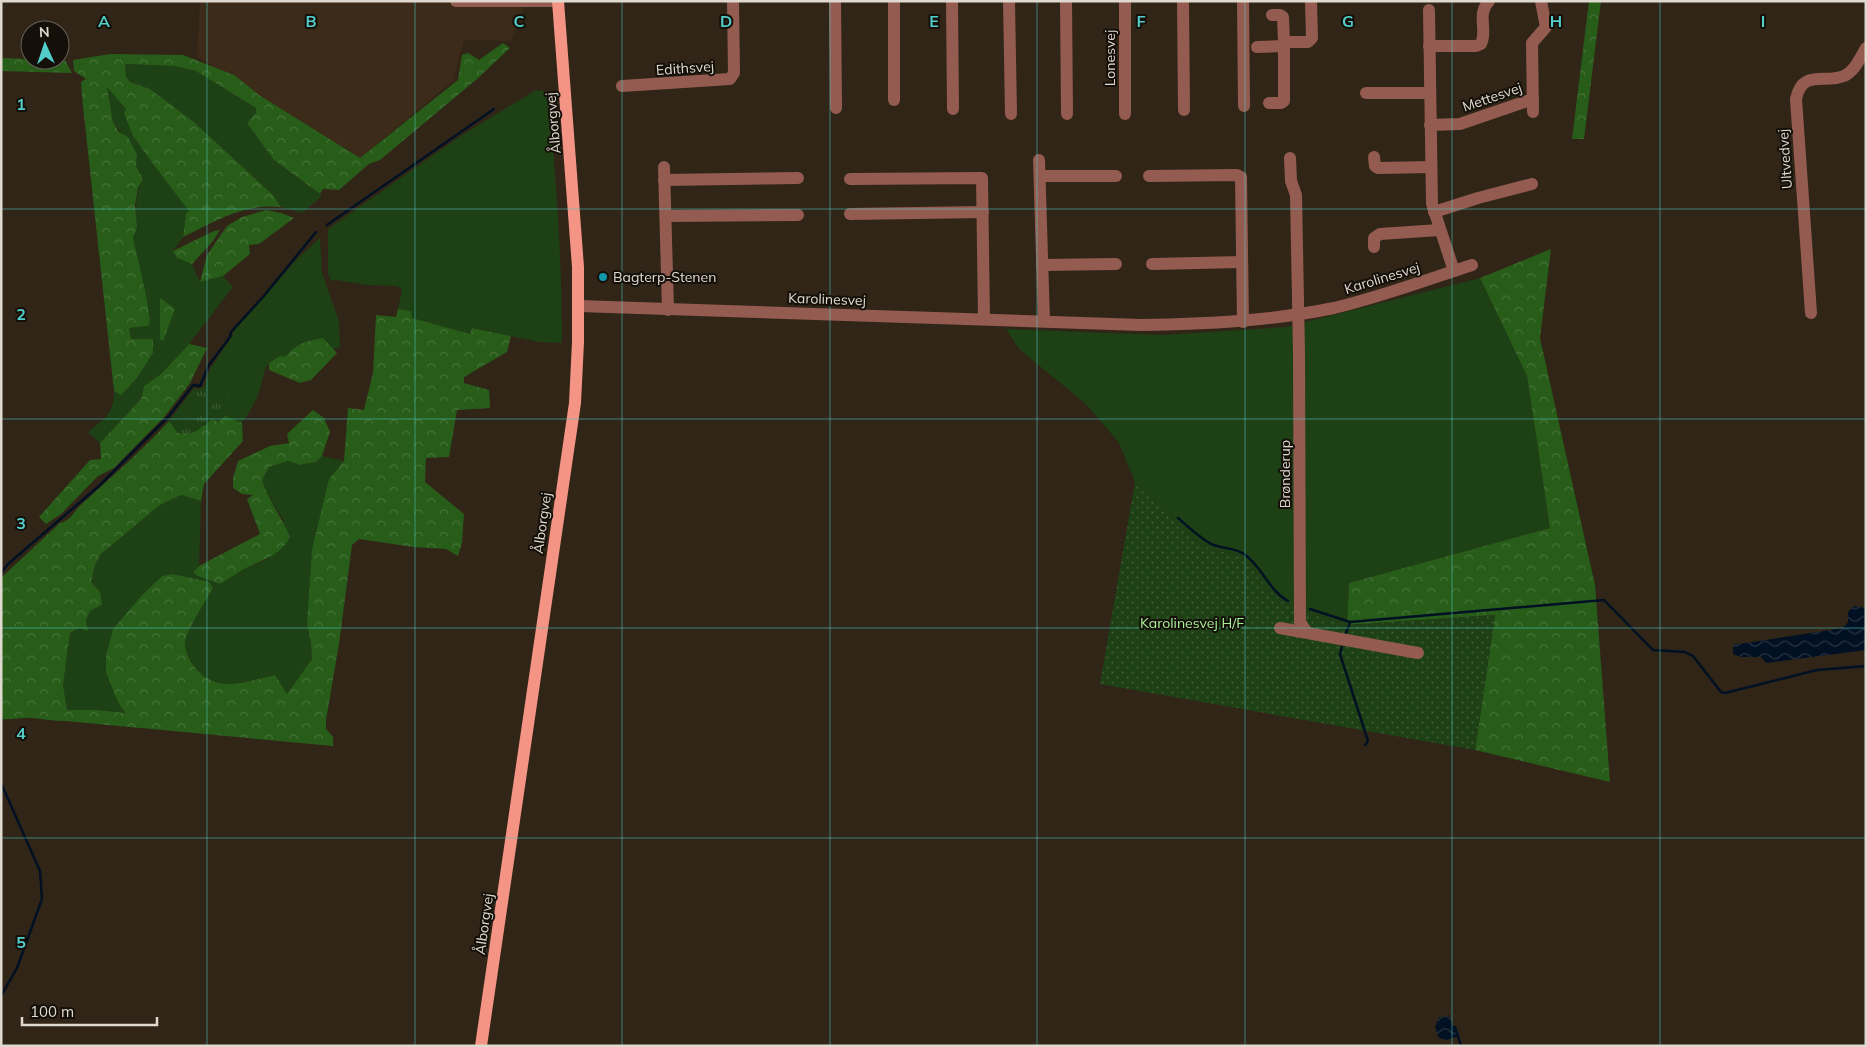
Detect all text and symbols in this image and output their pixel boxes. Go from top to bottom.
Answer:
text: A [98,11,110,31]
text: B [305,11,317,31]
text: C [514,11,525,31]
text: D [720,11,732,31]
text: E [929,11,939,31]
text: F [1136,11,1146,31]
text: G [1342,11,1354,31]
text: H [1550,11,1562,31]
text: I [1761,11,1765,31]
north arrow [20,20,70,70]
text: N [39,23,50,41]
street label: Lonesvej [1101,30,1119,86]
street label: Edithsvej [655,57,715,79]
street label: Mettesvej [1460,78,1524,116]
street label: Ålborgvej [541,91,565,155]
text: 1 [16,94,26,114]
street label: Ultvedvej [1774,128,1796,190]
street label: Karolinesvej [1342,258,1422,298]
place label: Bagterp-Stenen [613,268,716,286]
marker: Bagterp-Stenen [597,271,609,283]
street label: Karolinesvej [788,289,866,309]
text: 2 [16,304,26,324]
street label: Brønderup [1276,440,1294,508]
street label: Ålborgvej [529,491,555,555]
text: 3 [16,513,26,533]
park label: Karolinesvej H/F [1140,614,1244,632]
text: 4 [16,723,26,743]
street label: Ålborgvej [471,892,497,956]
text: 5 [16,932,26,952]
scale bar [22,994,158,1026]
text: 100 m [30,1002,74,1021]

